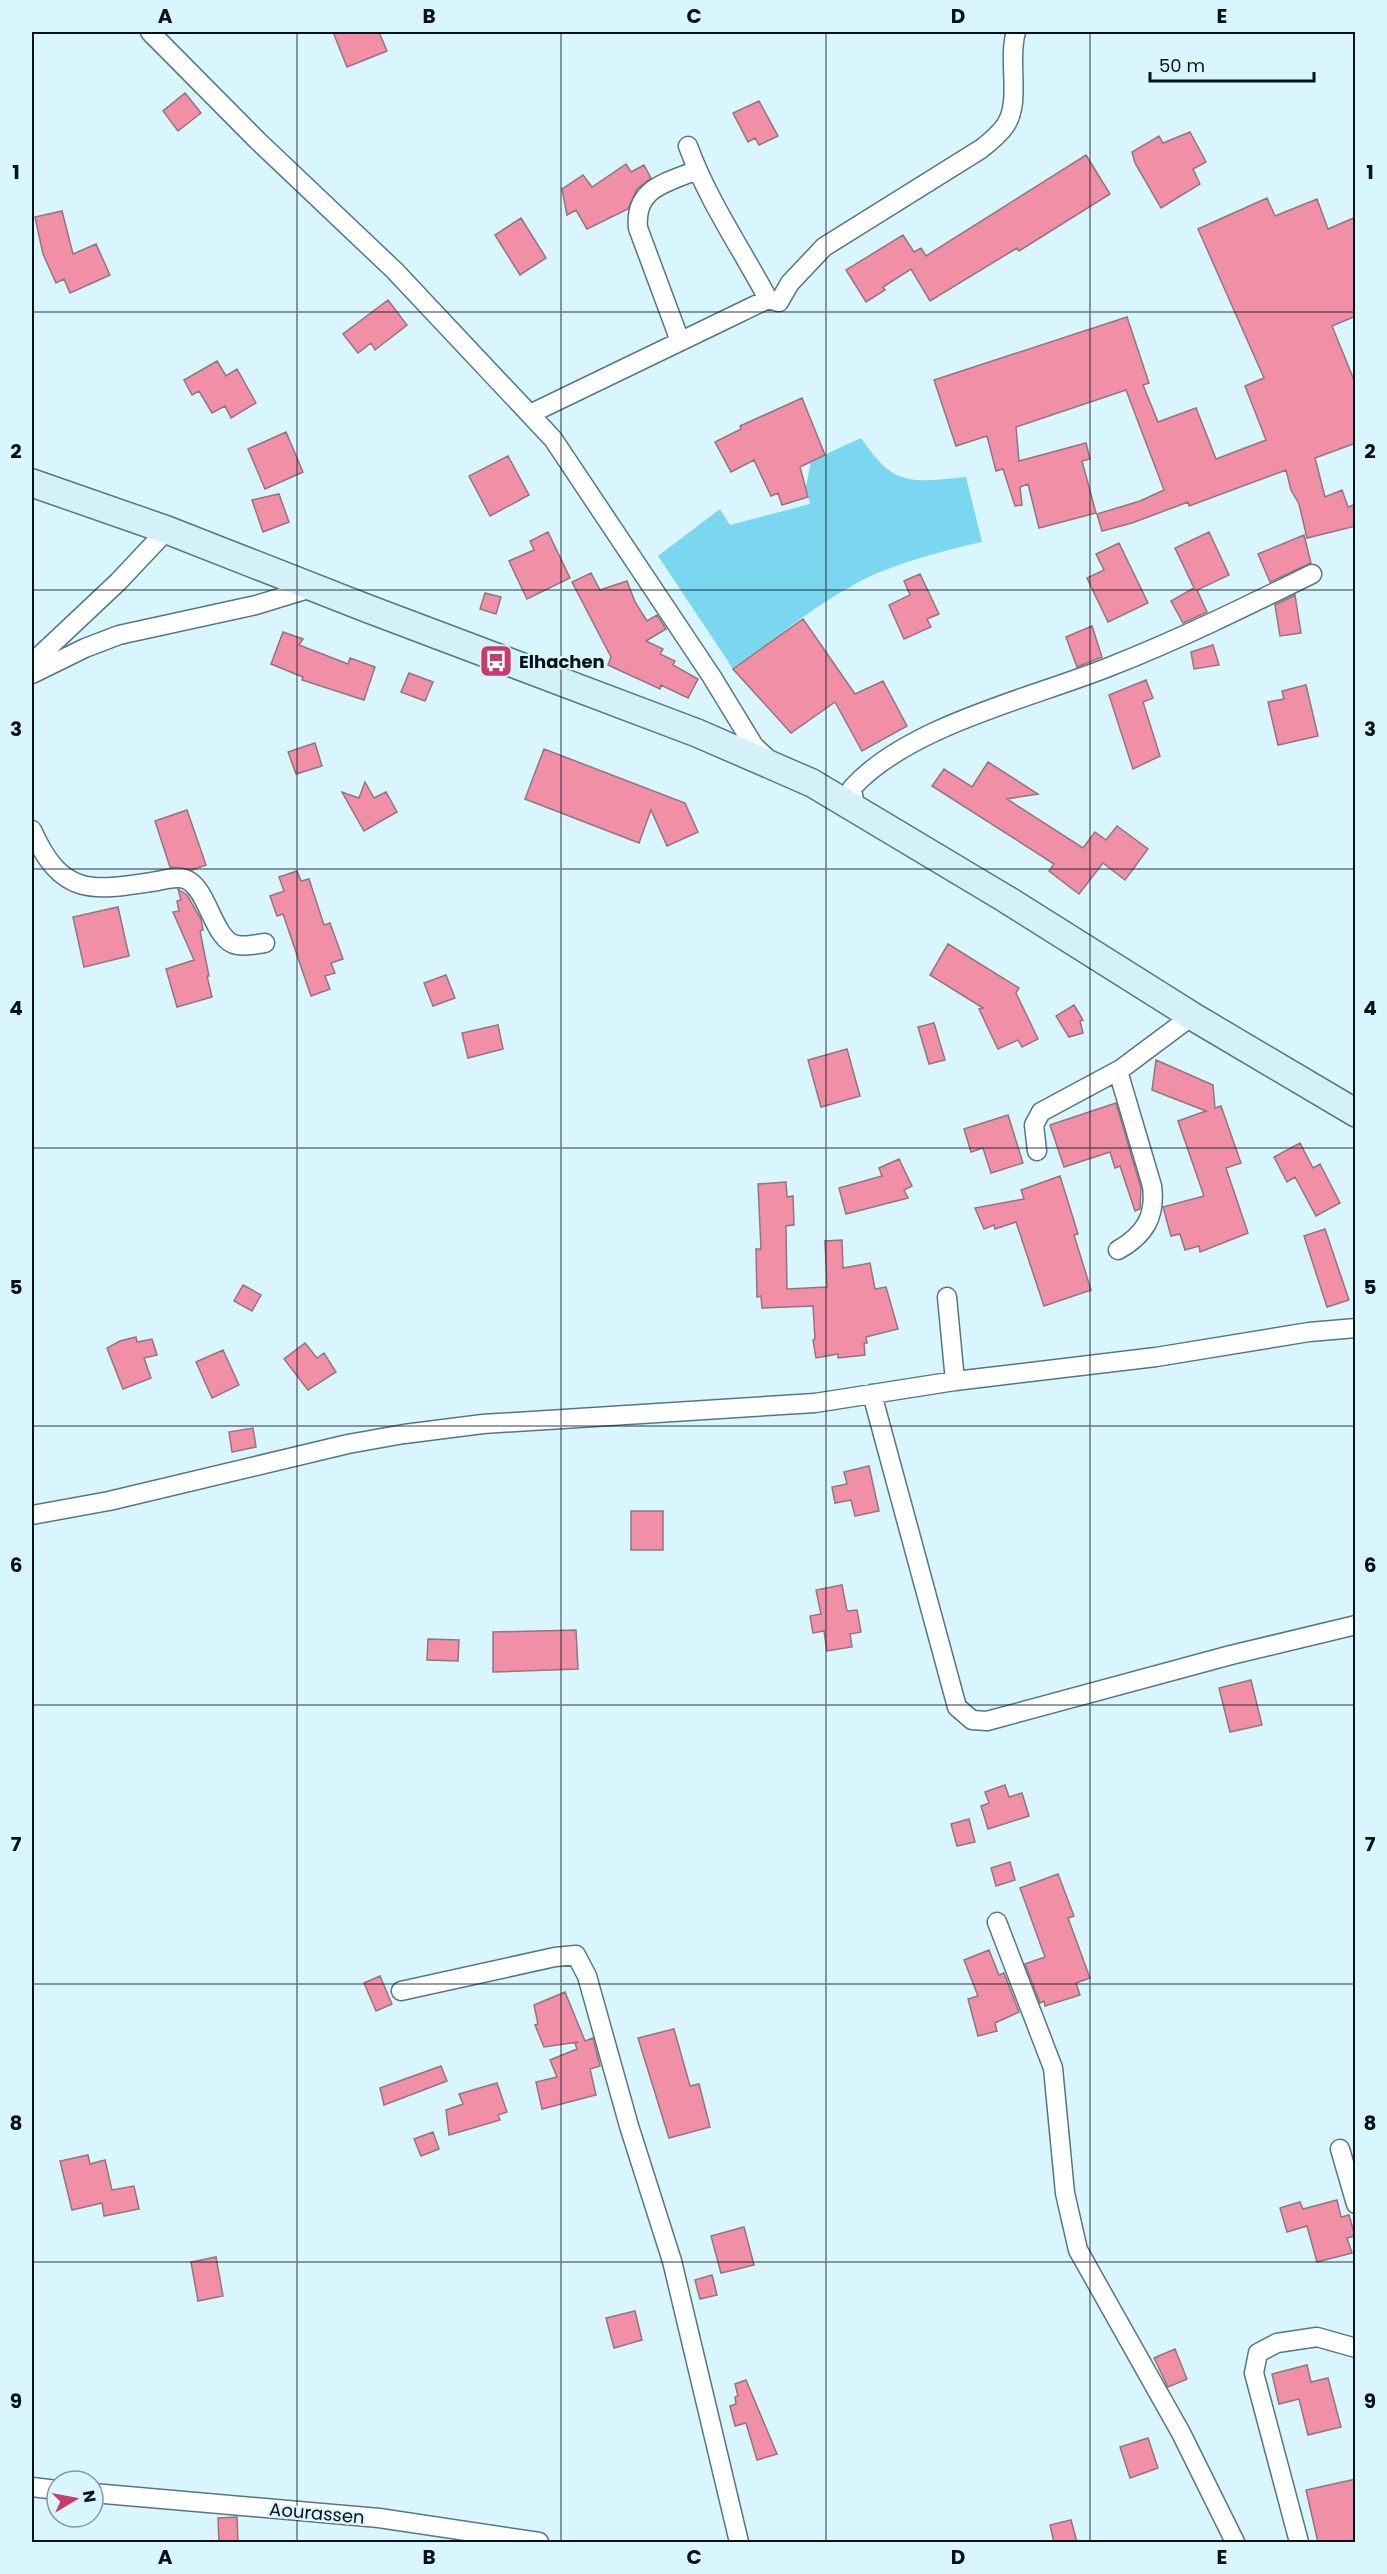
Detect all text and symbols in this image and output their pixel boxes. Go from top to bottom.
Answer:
text: A [158,2,173,30]
text: B [422,2,436,30]
text: C [686,2,702,30]
text: D [951,2,965,30]
text: E [1217,2,1227,30]
scale bar [1150,45,1314,83]
text: 50 m [1159,53,1205,78]
text: 1 [12,158,20,186]
text: 1 [1366,158,1374,186]
text: 2 [10,437,22,465]
text: 2 [1364,437,1376,465]
bus stop icon: Elhachen [478,643,514,679]
place label: Elhachen [519,649,605,674]
text: 3 [10,715,22,743]
text: 3 [1364,715,1376,743]
text: 4 [9,994,23,1022]
text: 4 [1363,994,1377,1022]
text: 5 [10,1273,23,1301]
text: 5 [1364,1273,1377,1301]
text: 6 [10,1551,22,1579]
text: 6 [1364,1551,1376,1579]
text: 7 [11,1830,22,1858]
text: 7 [1365,1830,1376,1858]
text: 8 [10,2109,22,2137]
text: 8 [1364,2109,1376,2137]
text: 9 [10,2387,22,2415]
text: 9 [1364,2387,1376,2415]
north arrow [45,2469,105,2529]
text: N [77,2489,102,2504]
street label: Aourassen [268,2496,366,2530]
text: A [158,2543,173,2571]
text: B [422,2543,436,2571]
text: C [686,2543,702,2571]
text: D [951,2543,965,2571]
text: E [1217,2543,1227,2571]

